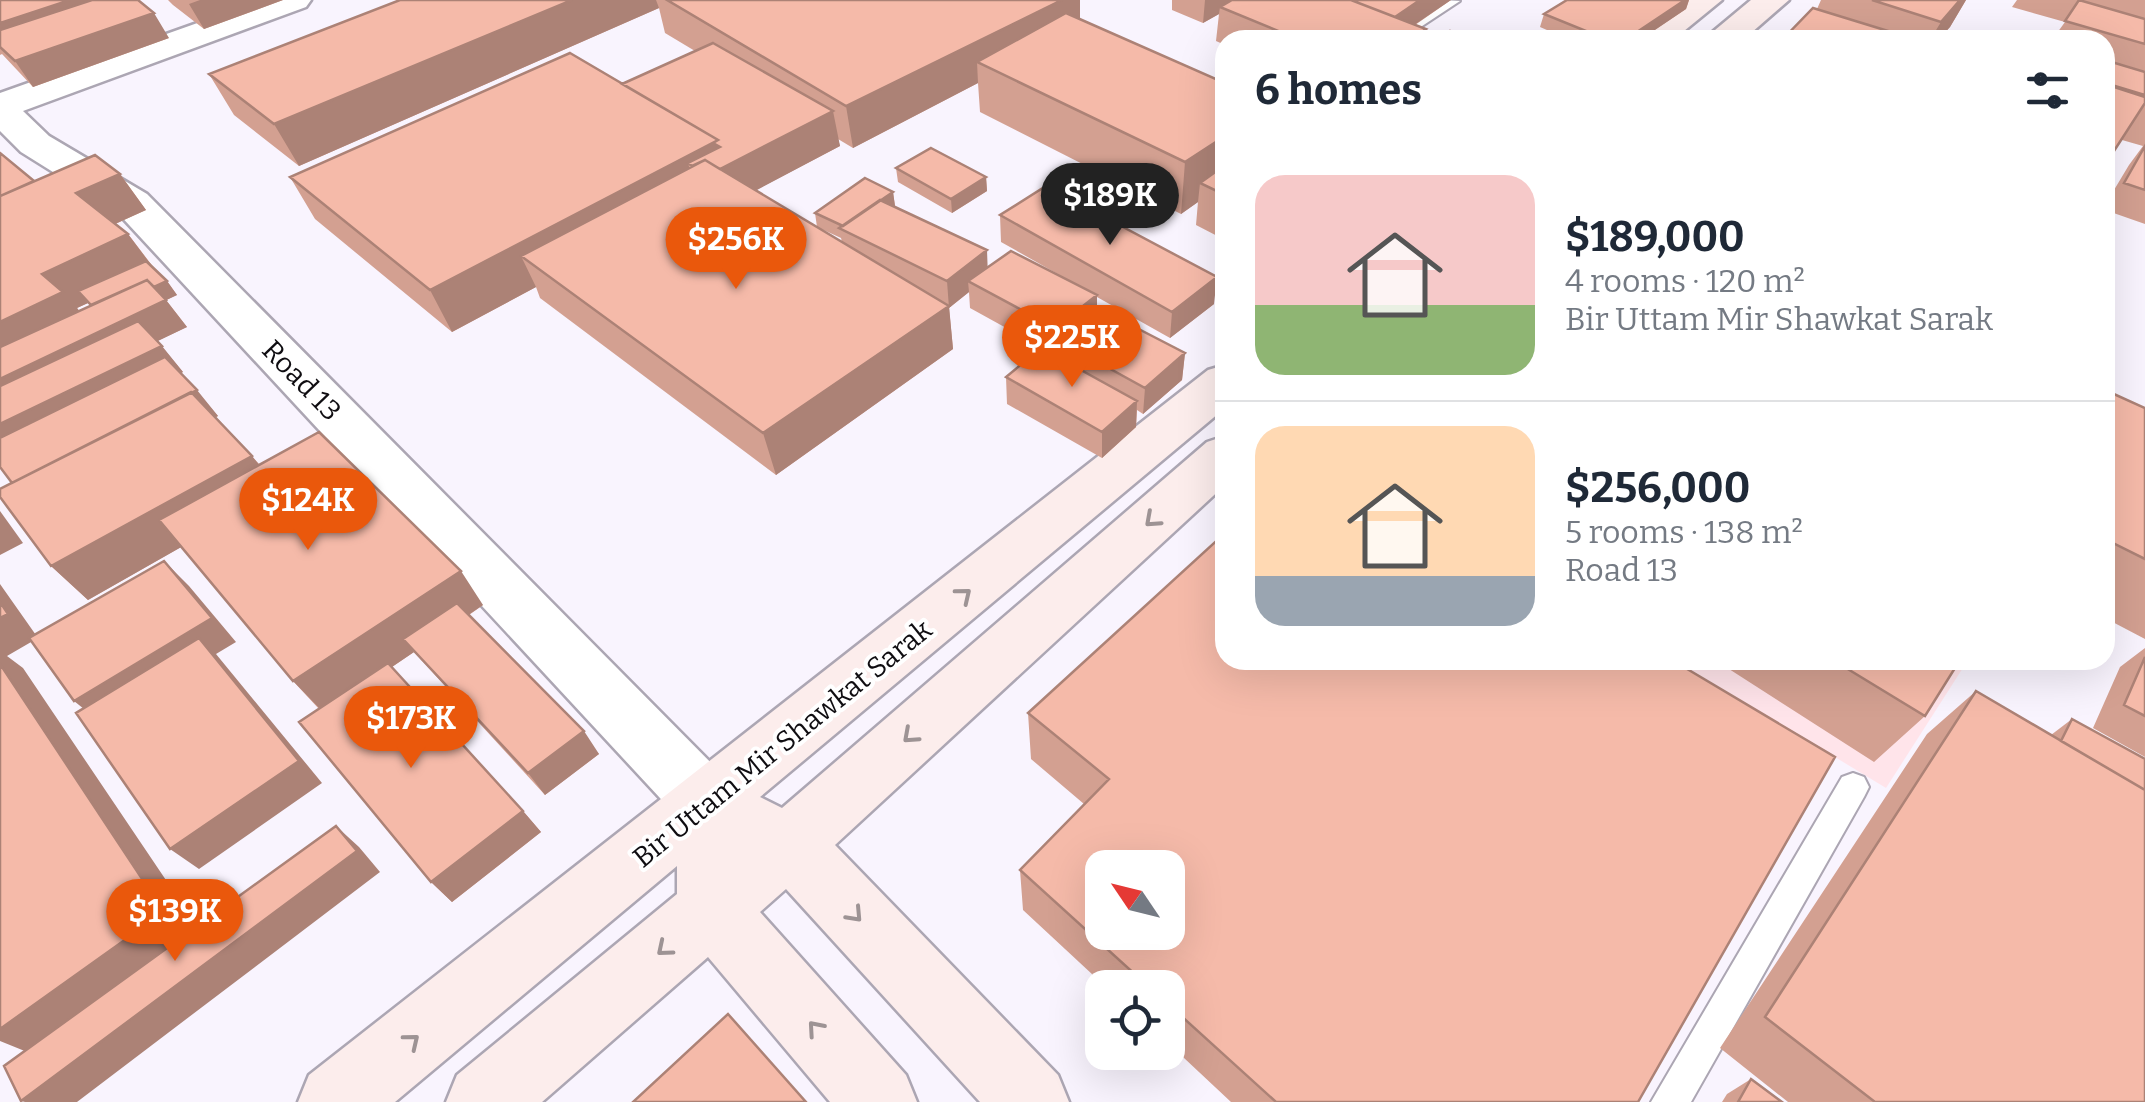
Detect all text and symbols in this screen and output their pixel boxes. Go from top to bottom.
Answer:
icon: filters [2020,63,2075,118]
text: 6 homes [1255,65,1422,115]
pin: $189K [1040,163,1180,248]
text: $189K [1063,176,1157,214]
pin: $256K [666,207,806,292]
text: $189,000 [1565,212,1745,262]
icon: home [1335,215,1455,335]
text: $256K [688,220,784,258]
text: 4 rooms · 120 m² [1565,262,1805,300]
text: Bir Uttam Mir Shawkat Sarak [1565,300,1993,338]
pin: $225K [1002,305,1142,390]
text: $225K [1024,318,1120,356]
street label: Road 13 [255,333,348,427]
text: $256,000 [1565,463,1750,513]
icon: home [1335,466,1455,586]
pin: $124K [238,468,378,553]
text: $124K [261,481,355,519]
one-way arrow [1145,508,1164,526]
text: 5 rooms · 138 m² [1565,513,1803,551]
text: Road 13 [1565,551,1678,589]
one-way arrow [953,589,971,607]
street label: Bir Uttam Mir Shawkat Sarak [626,613,938,874]
pin: $173K [341,686,481,771]
text: $173K [366,699,456,737]
one-way arrow [903,725,922,743]
north arrow [1085,850,1185,950]
map controls [1085,850,1185,1070]
pin: $139K [105,879,245,964]
text: $139K [128,892,222,930]
one-way arrow [843,903,861,922]
one-way arrow [657,937,675,955]
button: locate [1085,970,1185,1070]
one-way arrow [809,1022,827,1040]
one-way arrow [401,1035,419,1053]

